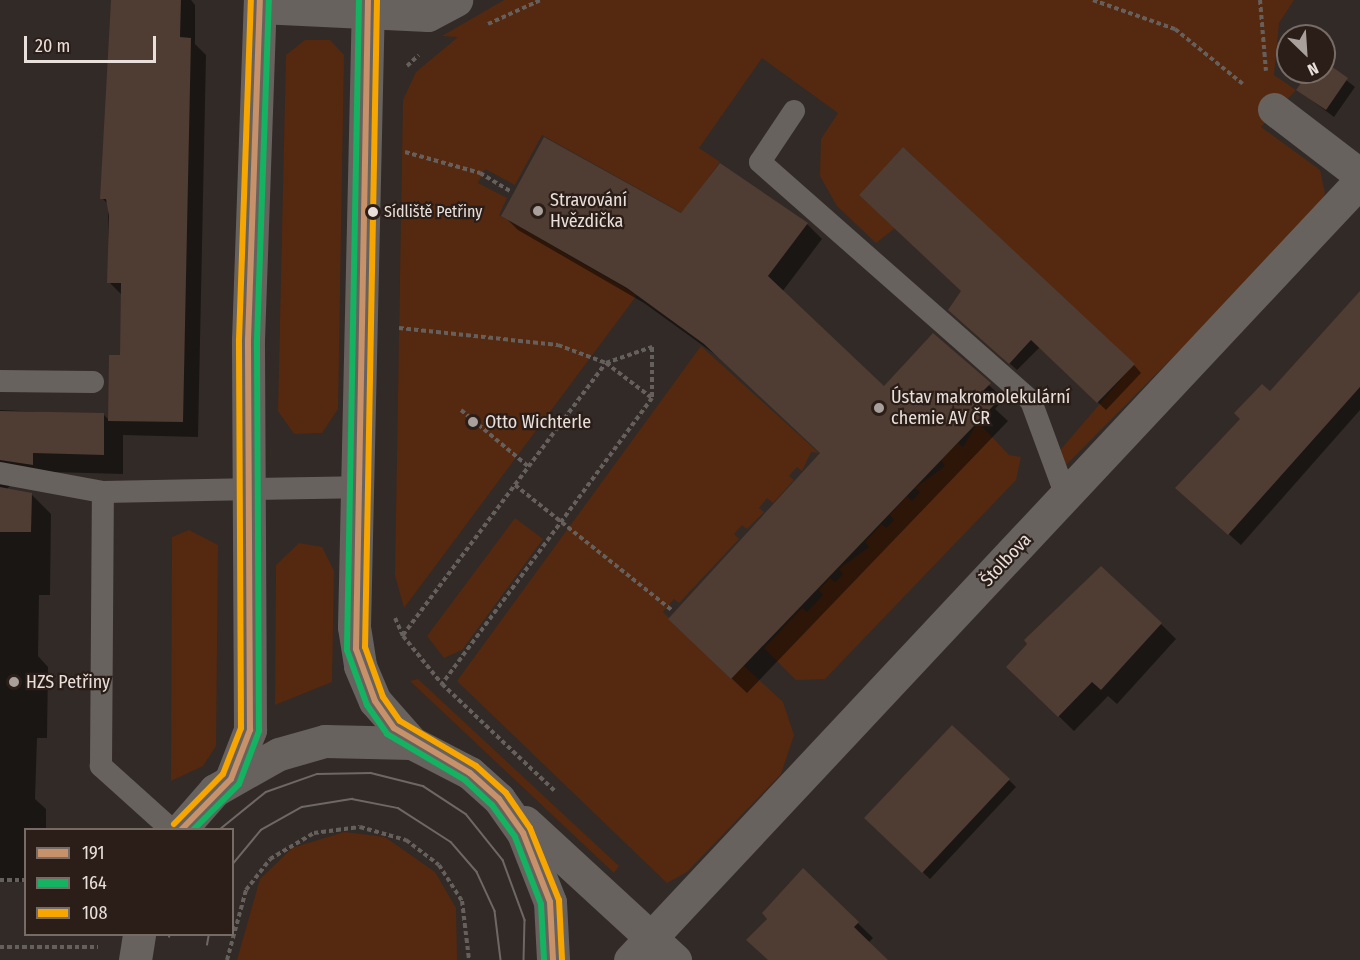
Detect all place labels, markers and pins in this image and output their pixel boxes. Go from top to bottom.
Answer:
place label: Stravování Hvězdička [550,190,627,232]
place label: Sídliště Petřiny [384,202,482,222]
marker: Stravování Hvězdička [531,204,545,218]
marker: Sídliště Petřiny [367,206,379,218]
place label: Ústav makromolekulární chemie AV ČR [891,387,1070,430]
marker: Ústav makromolekulární chemie AV ČR [872,401,886,415]
place label: Otto Wichterle [485,411,591,433]
marker: Otto Wichterle [466,415,480,429]
place label: HZS Petřiny [26,671,110,693]
marker: HZS Petřiny [7,675,21,689]

